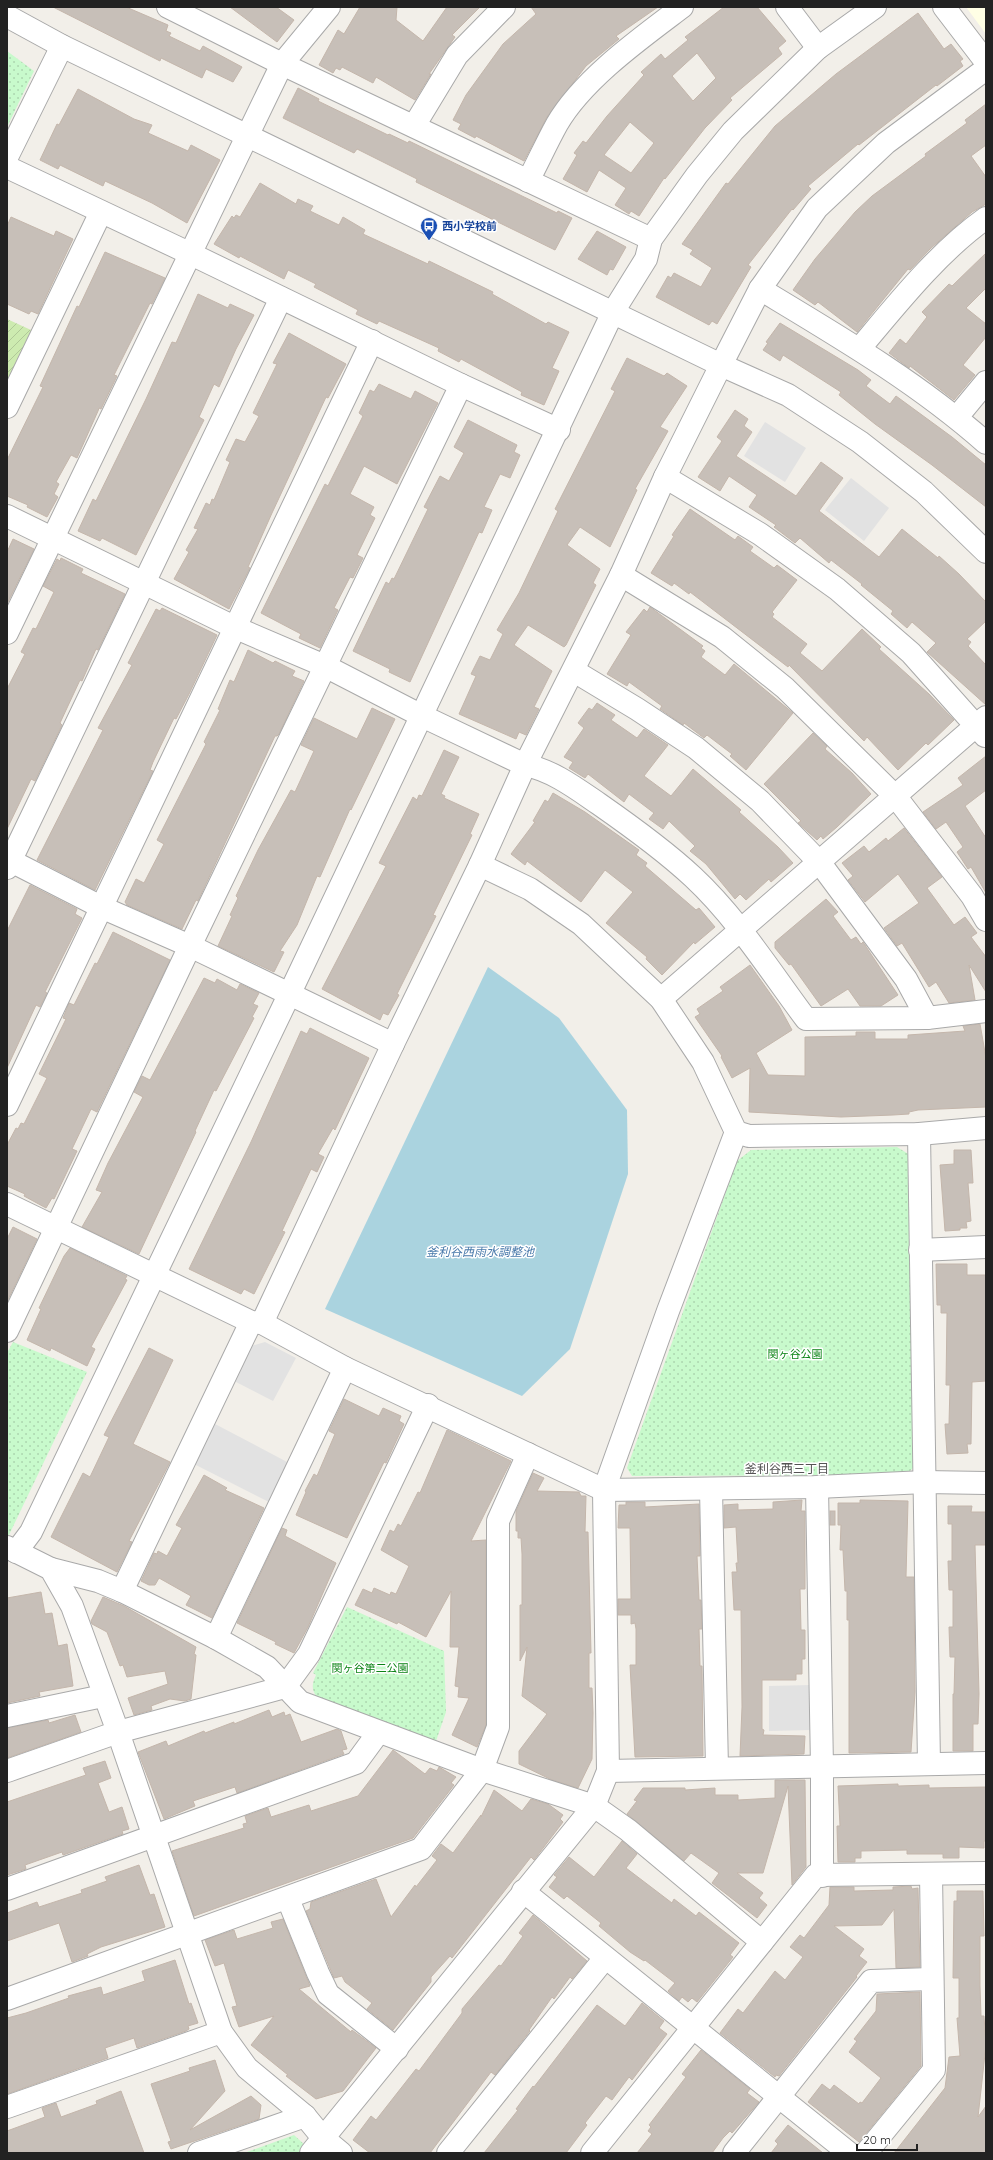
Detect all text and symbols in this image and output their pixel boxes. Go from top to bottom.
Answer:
bus stop icon: 西小学校前 [419,216,439,241]
place label: 西小学校前 [442,219,497,233]
water label: 釜利谷西雨水調整池 [426,1244,535,1259]
park label: 関ヶ谷公園 [768,1347,823,1361]
district label: 釜利谷西三丁目 [745,1461,829,1476]
park label: 関ヶ谷第二公園 [332,1661,409,1675]
scale bar [857,2126,917,2152]
text: 20 m [863,2132,891,2147]

